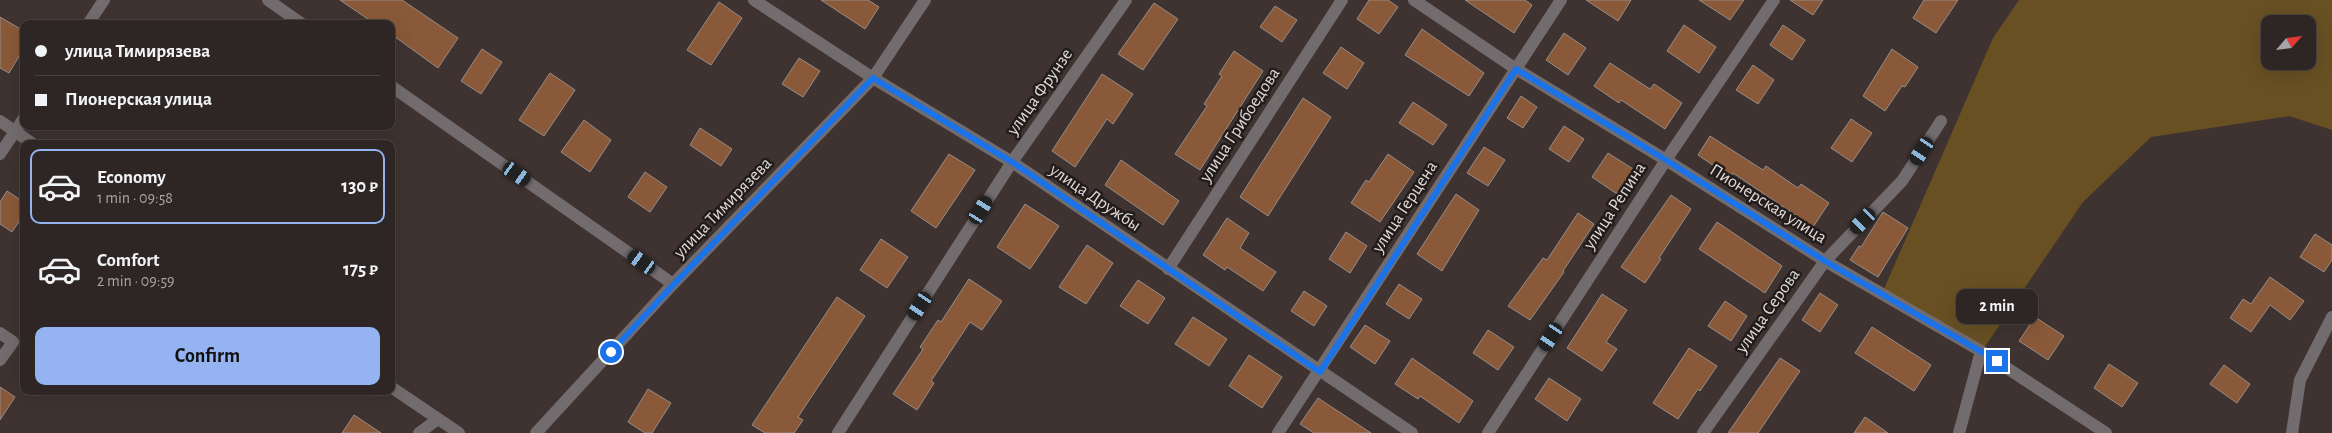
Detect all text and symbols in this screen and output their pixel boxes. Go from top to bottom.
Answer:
north arrow [2261,15,2316,70]
map controls [2261,15,2316,70]
text: улица Тимирязева [65,42,210,61]
street label: улица Фрунзе [1003,46,1076,139]
street label: улица Грибоедова [1195,64,1284,186]
text: Пионерская улица [65,90,212,109]
car [1907,134,1936,168]
street label: улица Тимирязева [670,154,775,262]
street label: улица Герцена [1368,158,1441,257]
car [500,159,533,189]
street label: улица Репина [1580,159,1650,253]
street label: улица Дружбы [1045,160,1144,235]
street label: Пионерская улица [1706,161,1830,247]
icon: car [37,164,82,209]
text: Economy [97,168,166,187]
text: 130 ₽ [341,177,378,196]
text: 1 min · 09:58 [97,190,173,206]
car [966,193,995,227]
car [1847,205,1878,237]
icon: car [37,247,82,292]
car [625,247,658,277]
text: Comfort [97,251,159,270]
text: 175 ₽ [343,260,378,279]
street label: улица Серова [1732,266,1804,357]
text: 2 min · 09:59 [97,273,175,289]
callout: 2 min [1956,288,2038,324]
car [905,289,934,323]
text: 2 min [1979,298,2015,314]
car [1536,320,1565,354]
button: Confirm [35,327,380,385]
route start [600,341,622,363]
route end [1986,350,2008,372]

